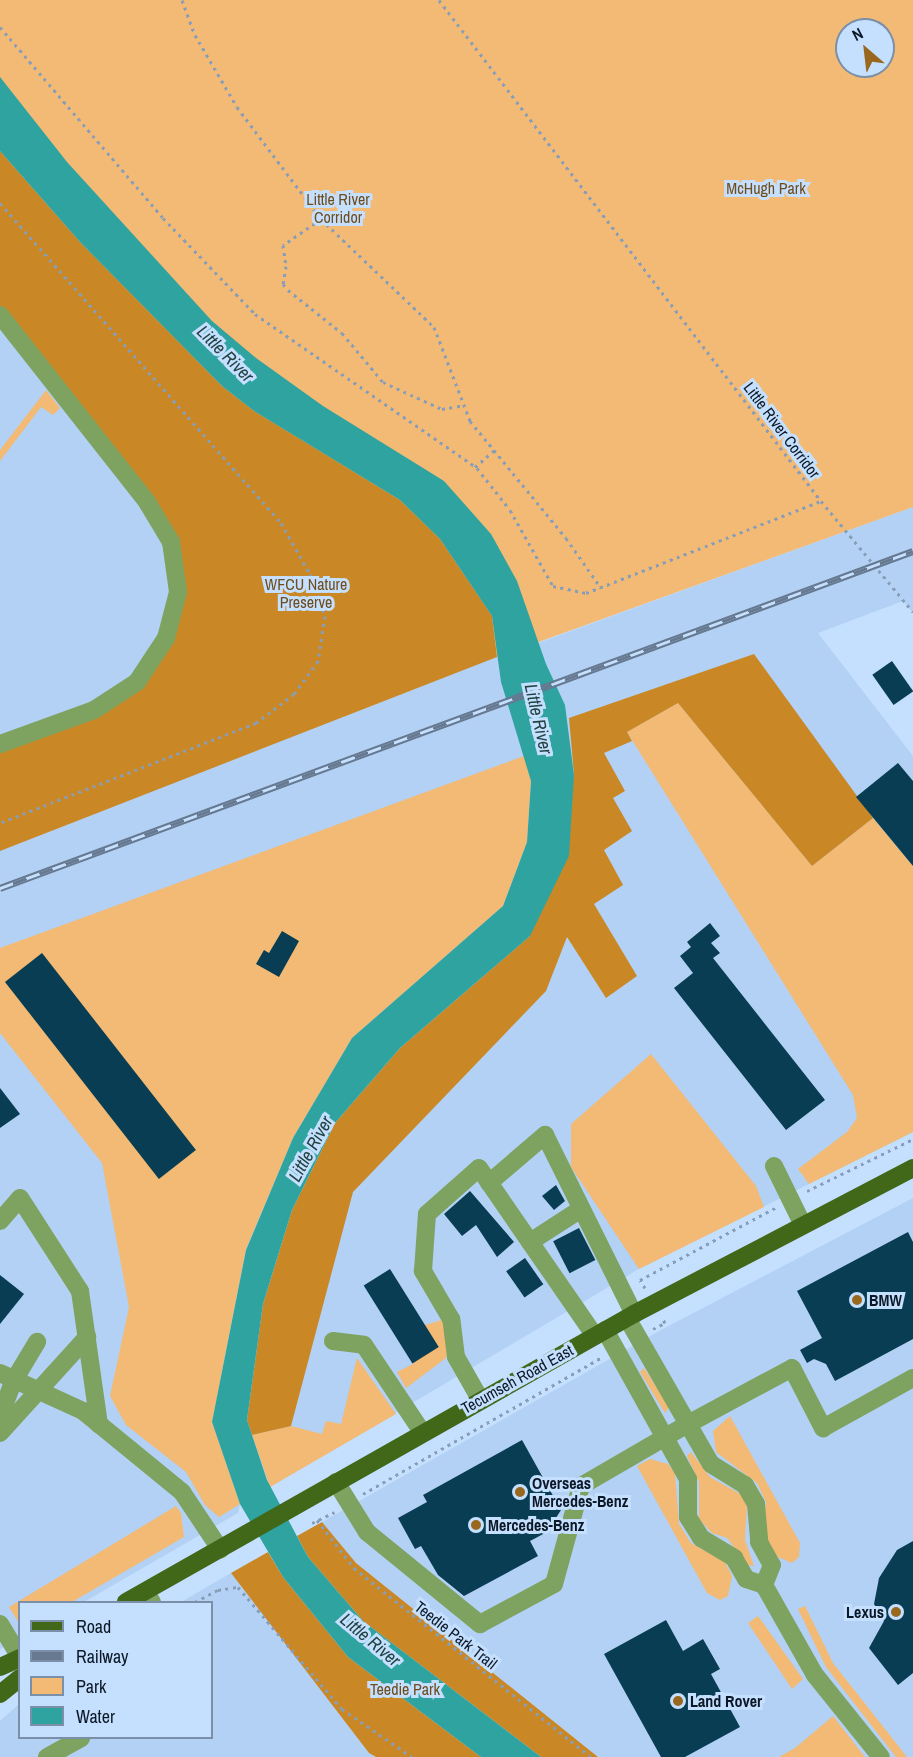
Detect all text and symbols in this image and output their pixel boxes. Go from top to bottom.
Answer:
north arrow [835,18,895,78]
text: N [848,22,867,46]
park label: McHugh Park [726,178,806,198]
park label: Little River Corridor [306,189,370,227]
water label: Little River [192,321,258,387]
street label: Little River Corridor [740,378,824,482]
park label: WFCU Nature Preserve [265,574,347,612]
water label: Little River [519,682,557,756]
water label: Little River [284,1113,338,1185]
place label: BMW [869,1290,902,1310]
marker: BMW [850,1293,864,1307]
street label: Tecumseh Road East [458,1340,576,1418]
place label: Overseas Mercedes-Benz [532,1473,628,1511]
marker: Overseas Mercedes-Benz [513,1485,527,1499]
place label: Mercedes-Benz [488,1515,584,1535]
marker: Mercedes-Benz [469,1518,483,1532]
street label: Teedie Park Trail [411,1597,501,1673]
legend [18,1601,213,1739]
place label: Lexus [846,1602,884,1622]
marker: Lexus [889,1605,903,1619]
water label: Little River [336,1609,404,1671]
text: Road [76,1614,111,1639]
text: Railway [76,1644,129,1669]
text: Park [76,1674,106,1699]
park label: Teedie Park [370,1679,440,1699]
place label: Land Rover [690,1691,762,1711]
marker: Land Rover [671,1694,685,1708]
text: Water [76,1704,115,1729]

